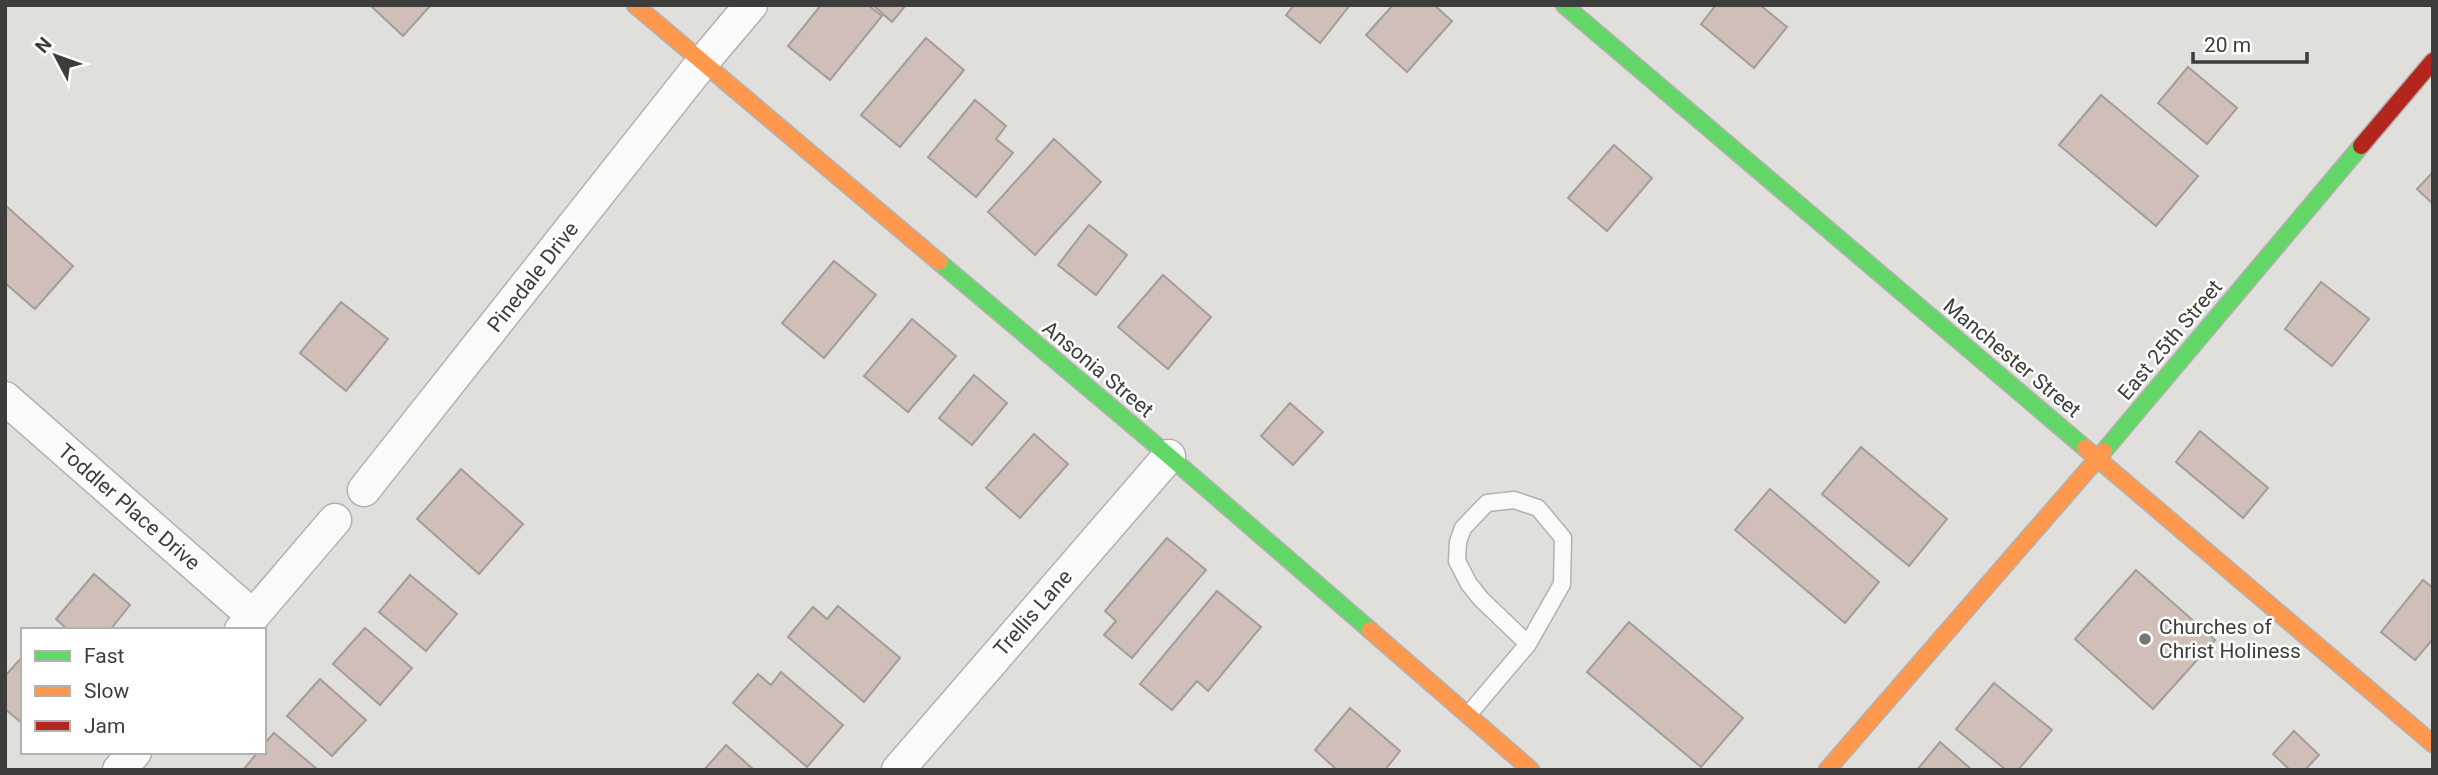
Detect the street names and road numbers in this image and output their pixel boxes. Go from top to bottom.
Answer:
street label: Pinedale Drive [483,217,583,337]
street label: East 25th Street [2113,275,2227,405]
street label: Manchester Street [1939,294,2086,422]
street label: Ansonia Street [1038,316,1158,422]
street label: Toddler Place Drive [53,439,205,575]
street label: Trellis Lane [989,565,1077,661]

